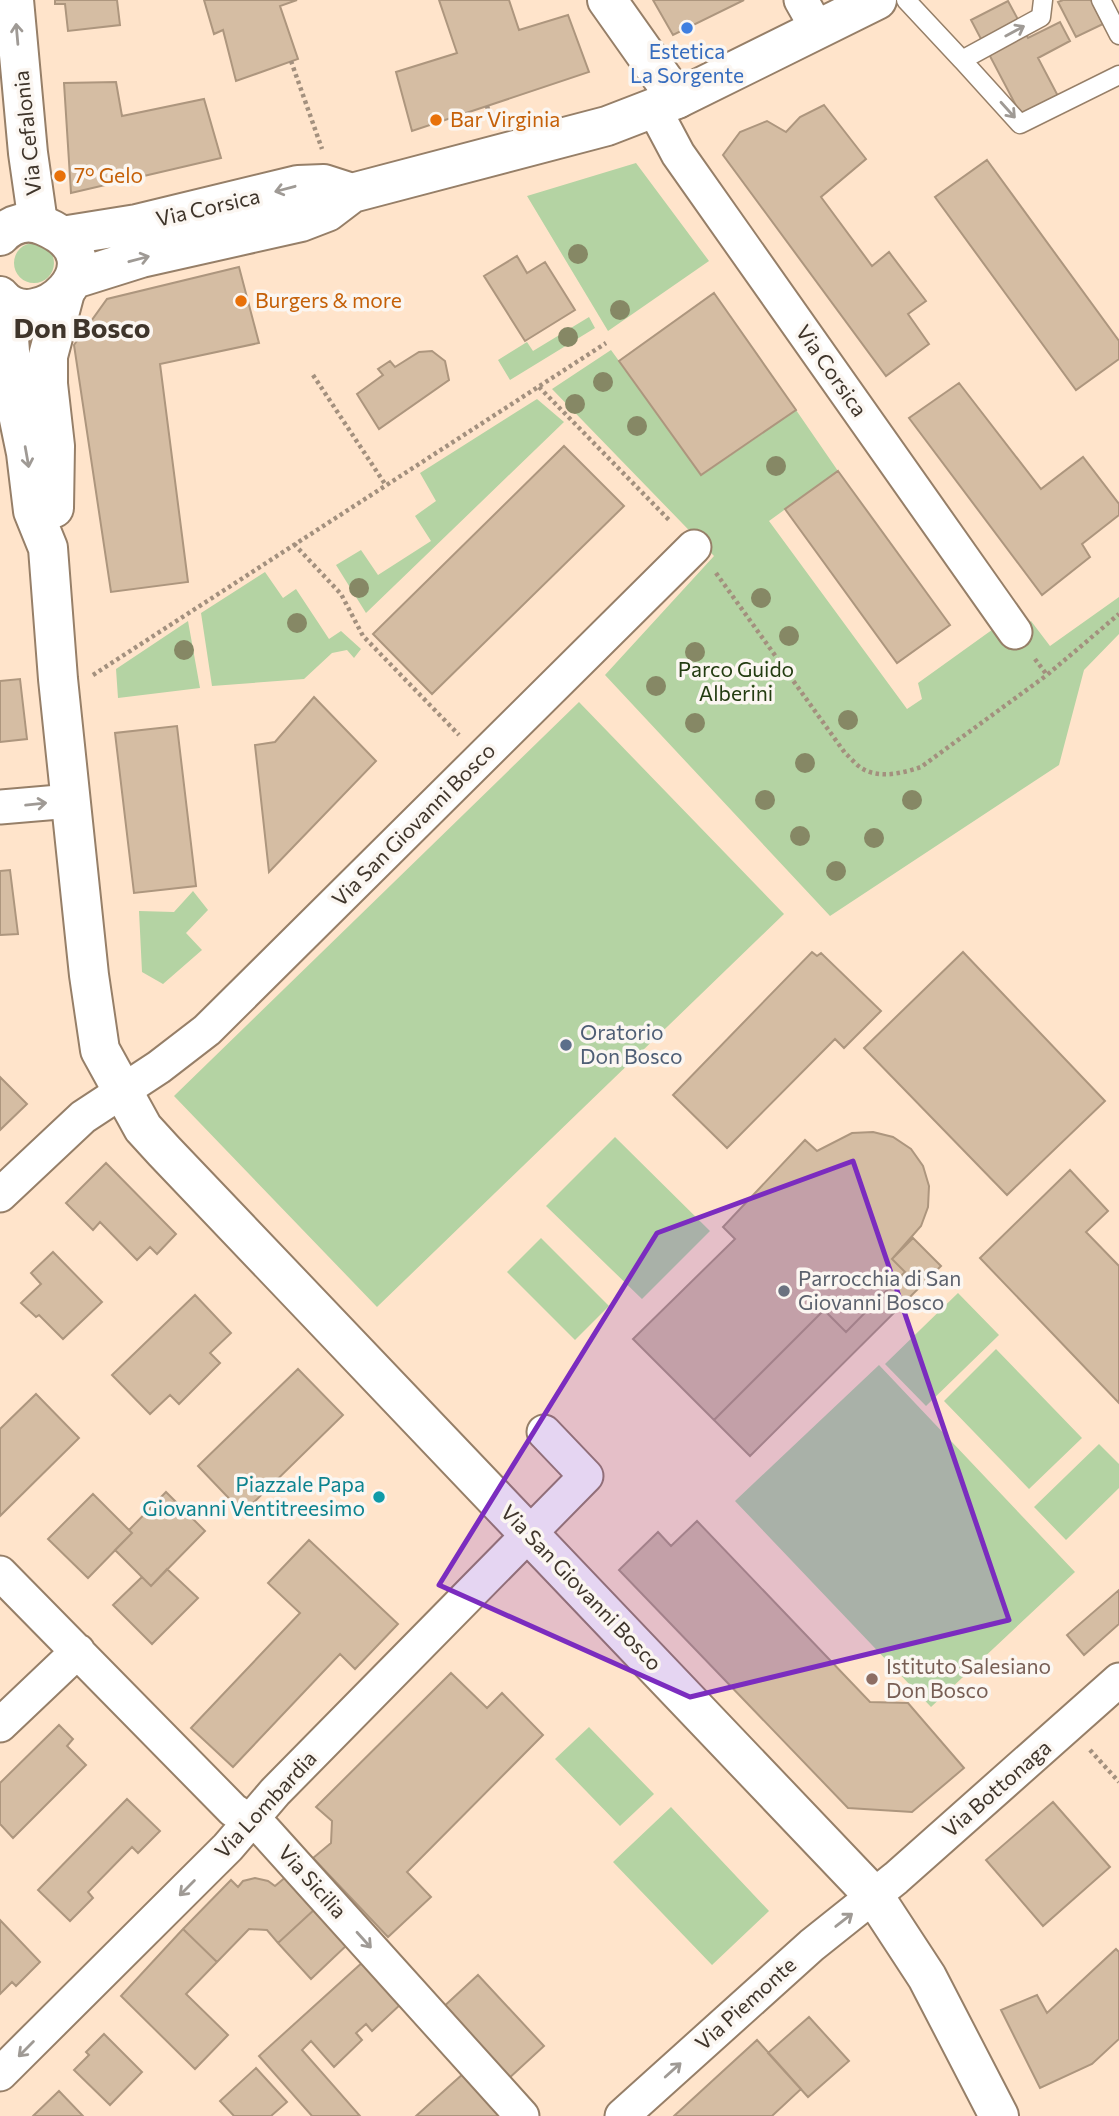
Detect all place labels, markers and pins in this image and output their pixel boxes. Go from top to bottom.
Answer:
marker: Estetica La Sorgente [679,20,695,36]
place label: Estetica La Sorgente [630,38,744,87]
place label: Bar Virginia [450,106,560,131]
marker: Bar Virginia [428,112,444,128]
place label: 7º Gelo [74,162,143,187]
marker: 7º Gelo [52,168,68,184]
place label: Burgers & more [255,287,402,312]
marker: Burgers & more [233,293,249,309]
place label: Oratorio Don Bosco [580,1019,682,1068]
marker: Oratorio Don Bosco [558,1037,574,1053]
place label: Parrocchia di San Giovanni Bosco [798,1265,961,1314]
marker: Parrocchia di San Giovanni Bosco [776,1283,792,1299]
place label: Piazzale Papa Giovanni Ventitreesimo [142,1471,365,1520]
marker: Piazzale Papa Giovanni Ventitreesimo [371,1489,387,1505]
place label: Istituto Salesiano Don Bosco [886,1653,1051,1702]
marker: Istituto Salesiano Don Bosco [864,1671,880,1687]

